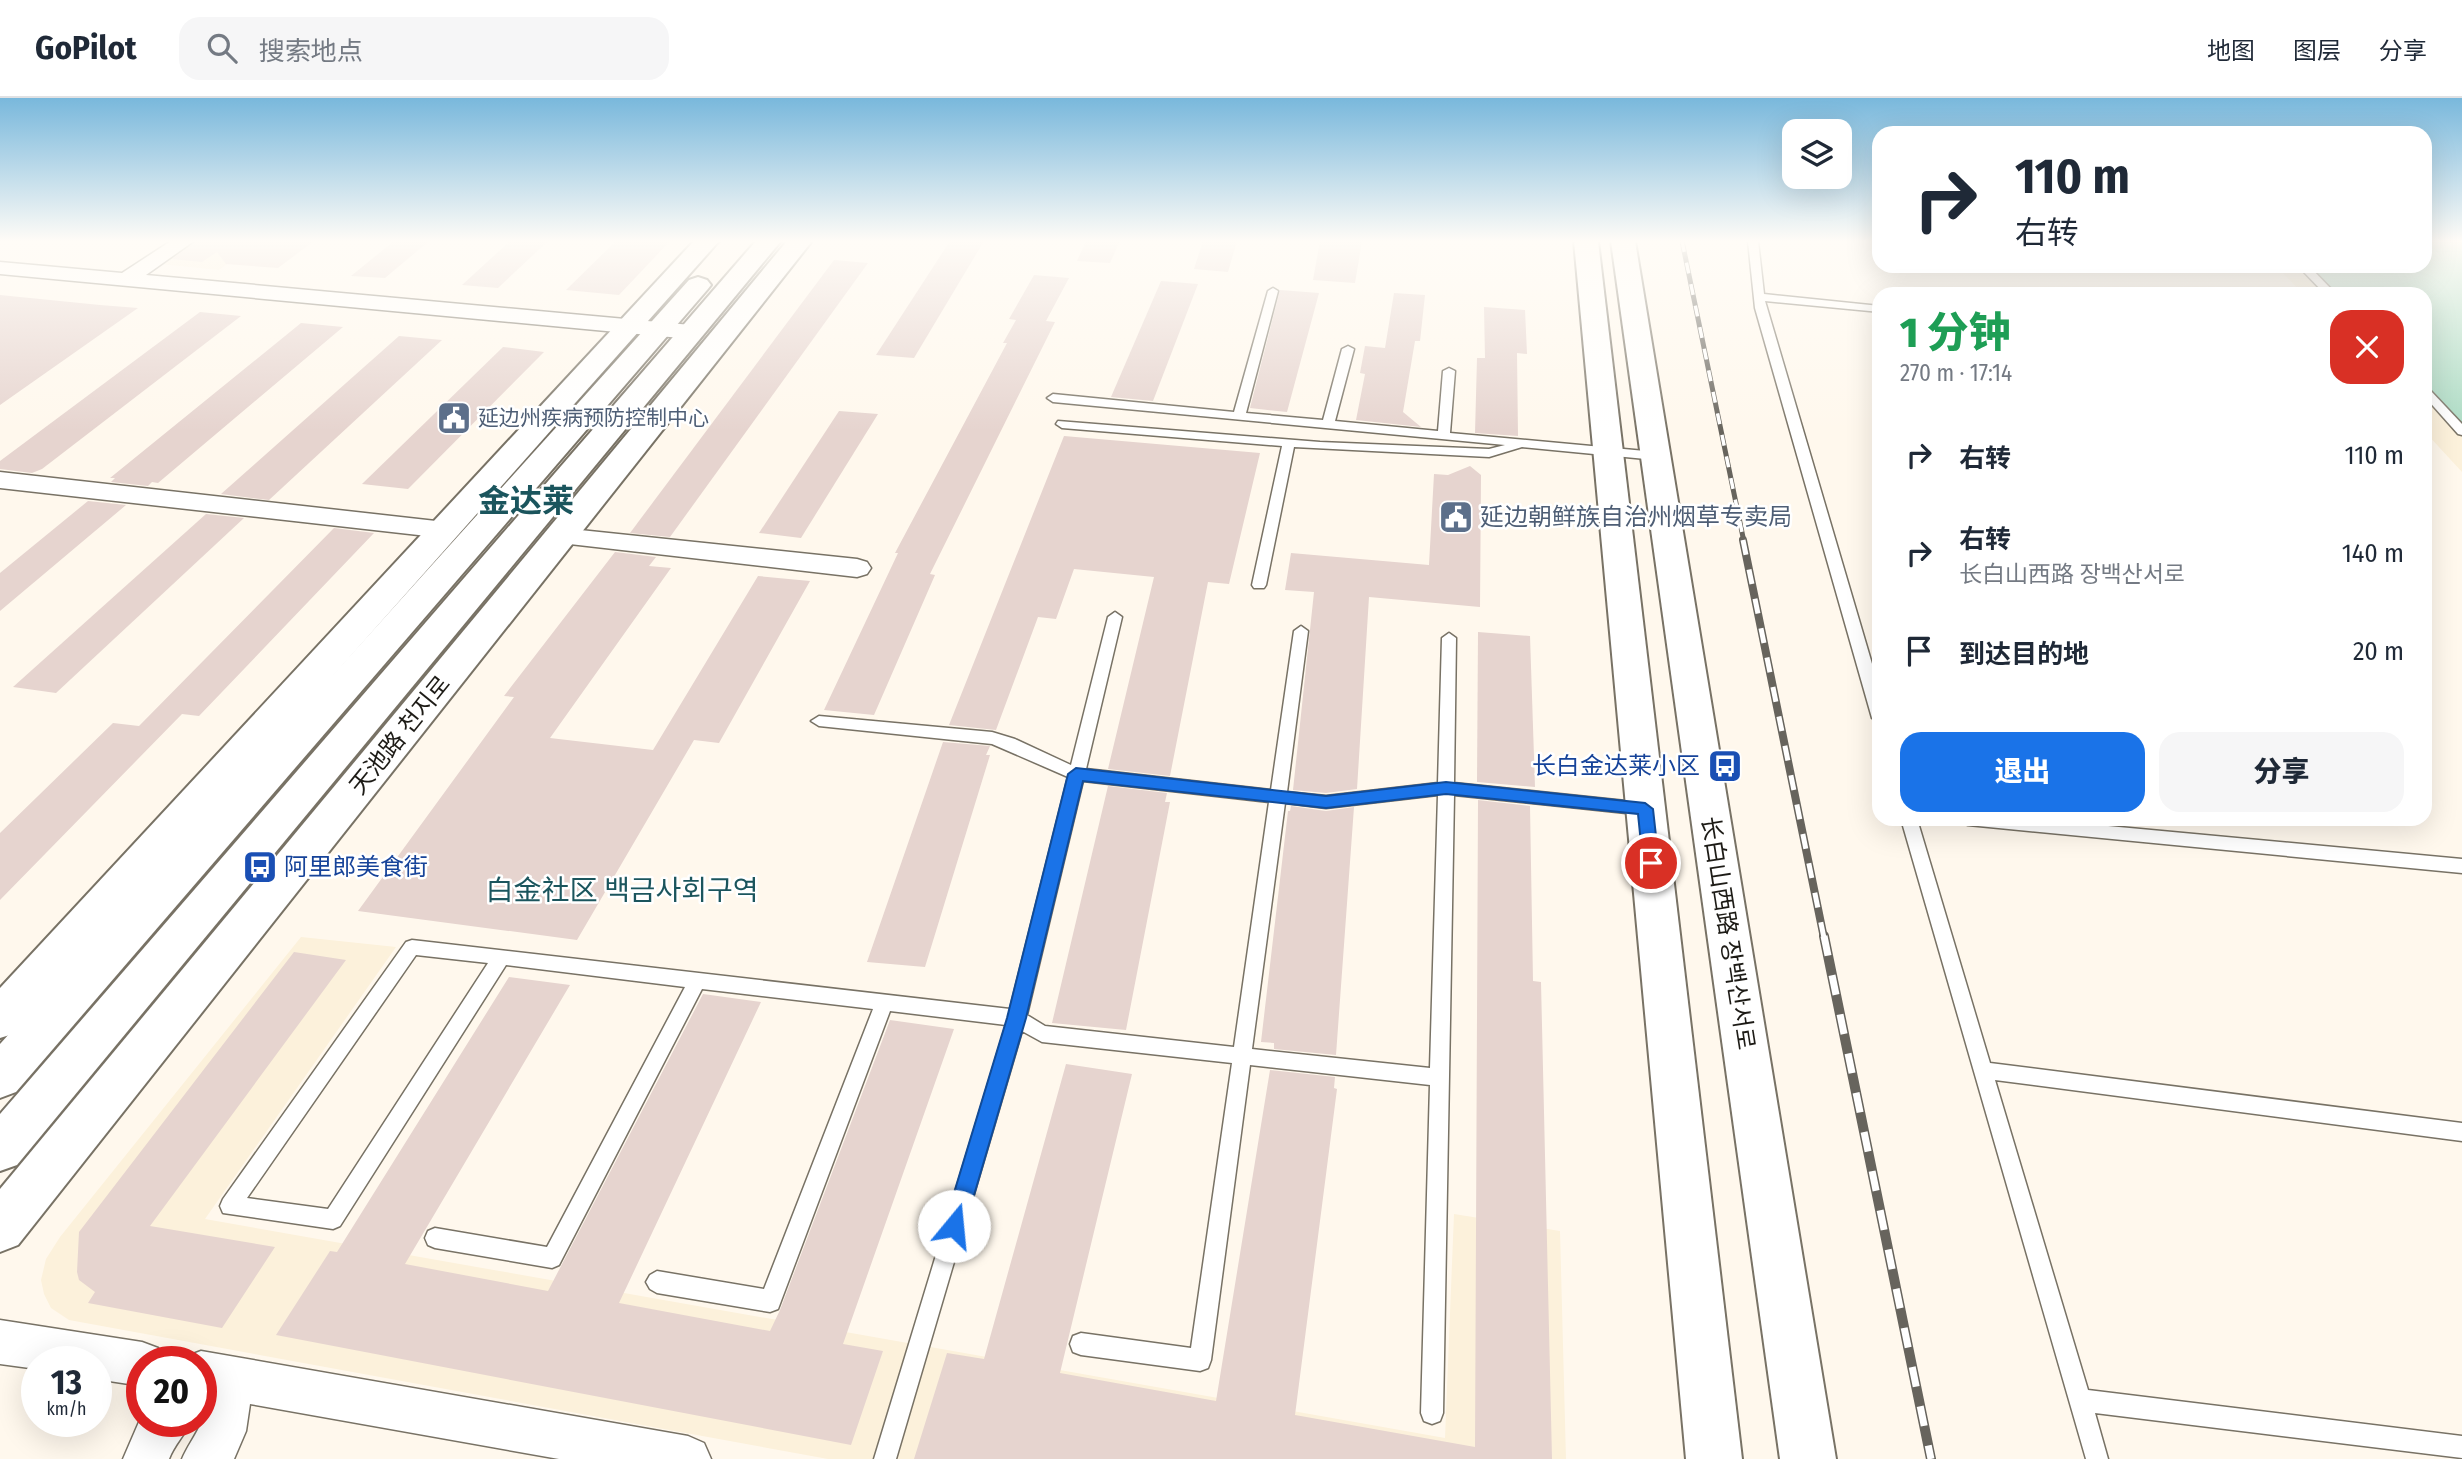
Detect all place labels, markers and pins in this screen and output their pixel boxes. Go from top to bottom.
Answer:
public building icon: 延边州疾病预防控制中心 [435,399,473,437]
place label: 延边州疾病预防控制中心 [478,405,709,431]
public building icon: 延边朝鲜族自治州烟草专卖局 [1437,498,1475,536]
place label: 延边朝鲜族自治州烟草专卖局 [1480,503,1792,531]
bus stop icon: 长白金达莱小区 [1706,747,1744,785]
place label: 长白金达莱小区 [1532,752,1700,780]
pin [1621,833,1681,893]
bus stop icon: 阿里郎美食街 [241,848,279,886]
place label: 阿里郎美食街 [284,853,428,881]

